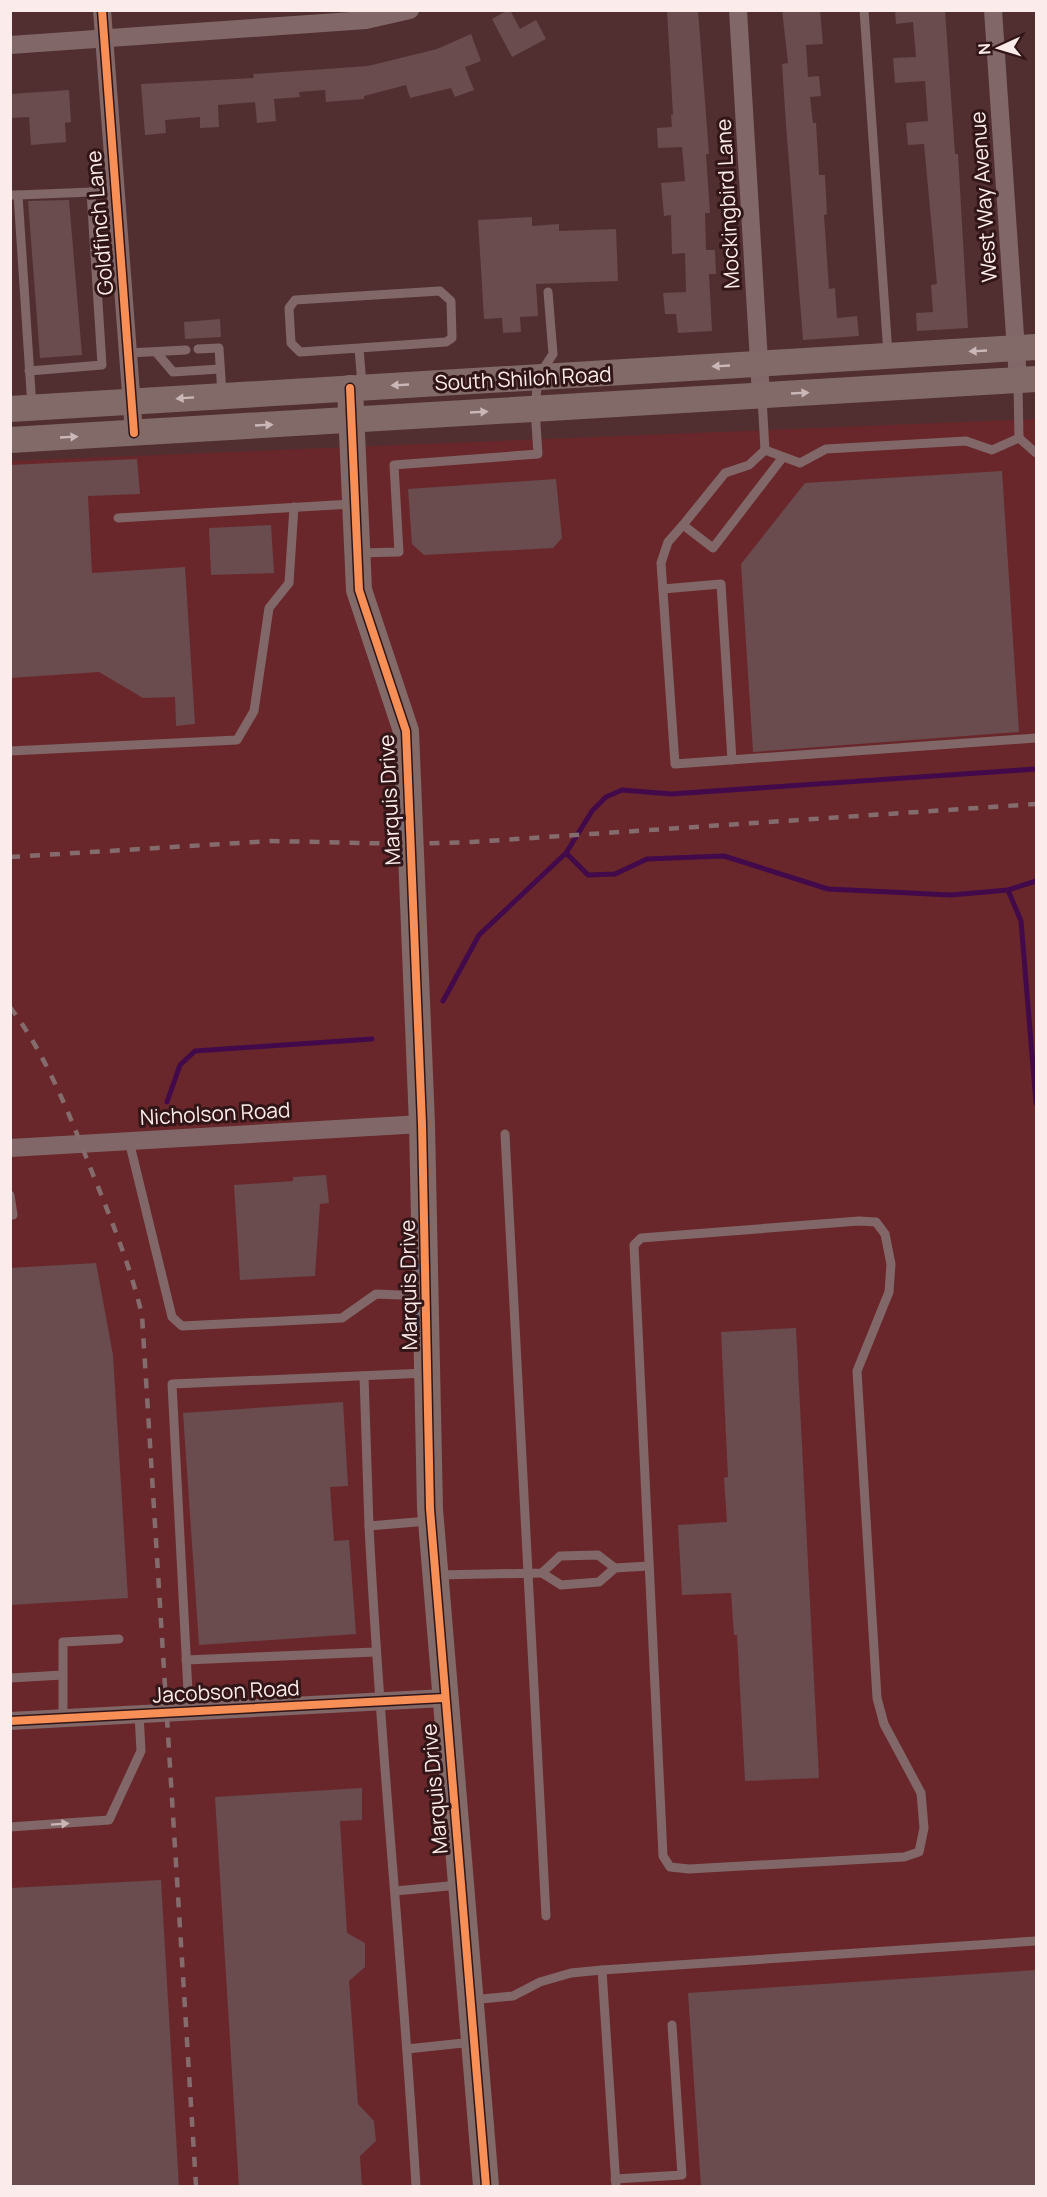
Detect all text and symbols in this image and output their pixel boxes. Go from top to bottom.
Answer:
north arrow [969,18,1029,78]
text: N [973,43,995,56]
street label: West Way Avenue [963,111,1003,283]
street label: Mockingbird Lane [709,118,745,290]
street label: Goldfinch Lane [79,150,119,296]
one-way arrow [969,346,988,356]
street label: South Shiloh Road [434,359,612,397]
one-way arrow [711,362,730,371]
one-way arrow [391,381,410,390]
one-way arrow [790,388,809,398]
one-way arrow [175,394,194,403]
one-way arrow [470,408,489,417]
one-way arrow [254,421,273,430]
one-way arrow [59,432,78,441]
street label: Marquis Drive [372,734,406,866]
street label: Nicholson Road [139,1095,291,1131]
street label: Marquis Drive [393,1219,423,1351]
street label: Jacobson Road [152,1673,300,1709]
street label: Marquis Drive [414,1723,454,1855]
one-way arrow [50,1819,69,1829]

